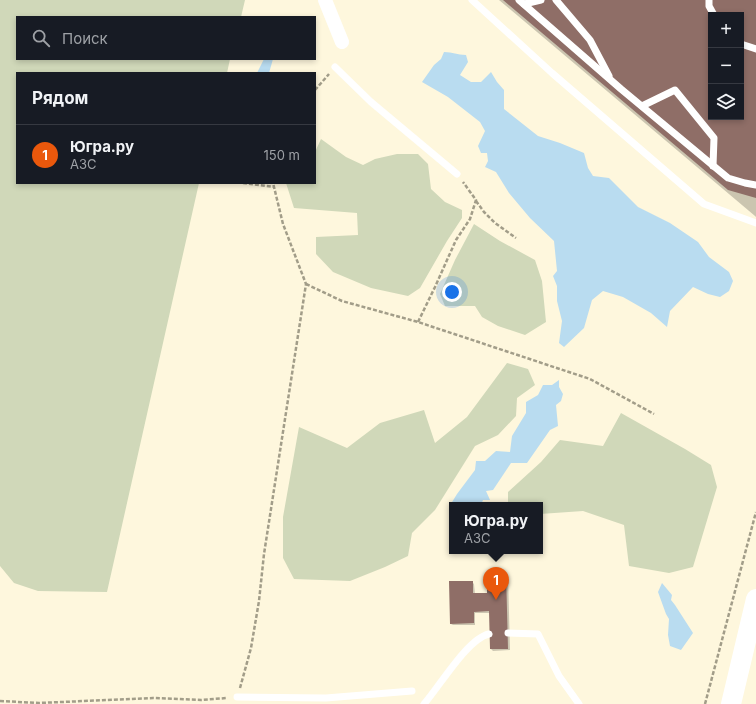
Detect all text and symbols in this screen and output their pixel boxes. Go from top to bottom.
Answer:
map controls [708,12,744,120]
button: + [708,12,744,48]
search box [16,16,316,60]
icon: search [30,27,52,49]
text: Поиск [62,29,108,48]
button: − [708,48,744,84]
button: layers [708,84,744,120]
text: Рядом [32,88,88,108]
text: Югра.ру [70,137,134,156]
text: 1 [42,147,48,163]
text: 150 m [264,147,300,163]
text: АЗС [70,156,97,172]
your location [442,282,462,302]
popup [449,502,543,554]
text: Югра.ру [464,511,528,530]
text: АЗС [464,530,490,546]
pin: 1 [483,567,509,600]

